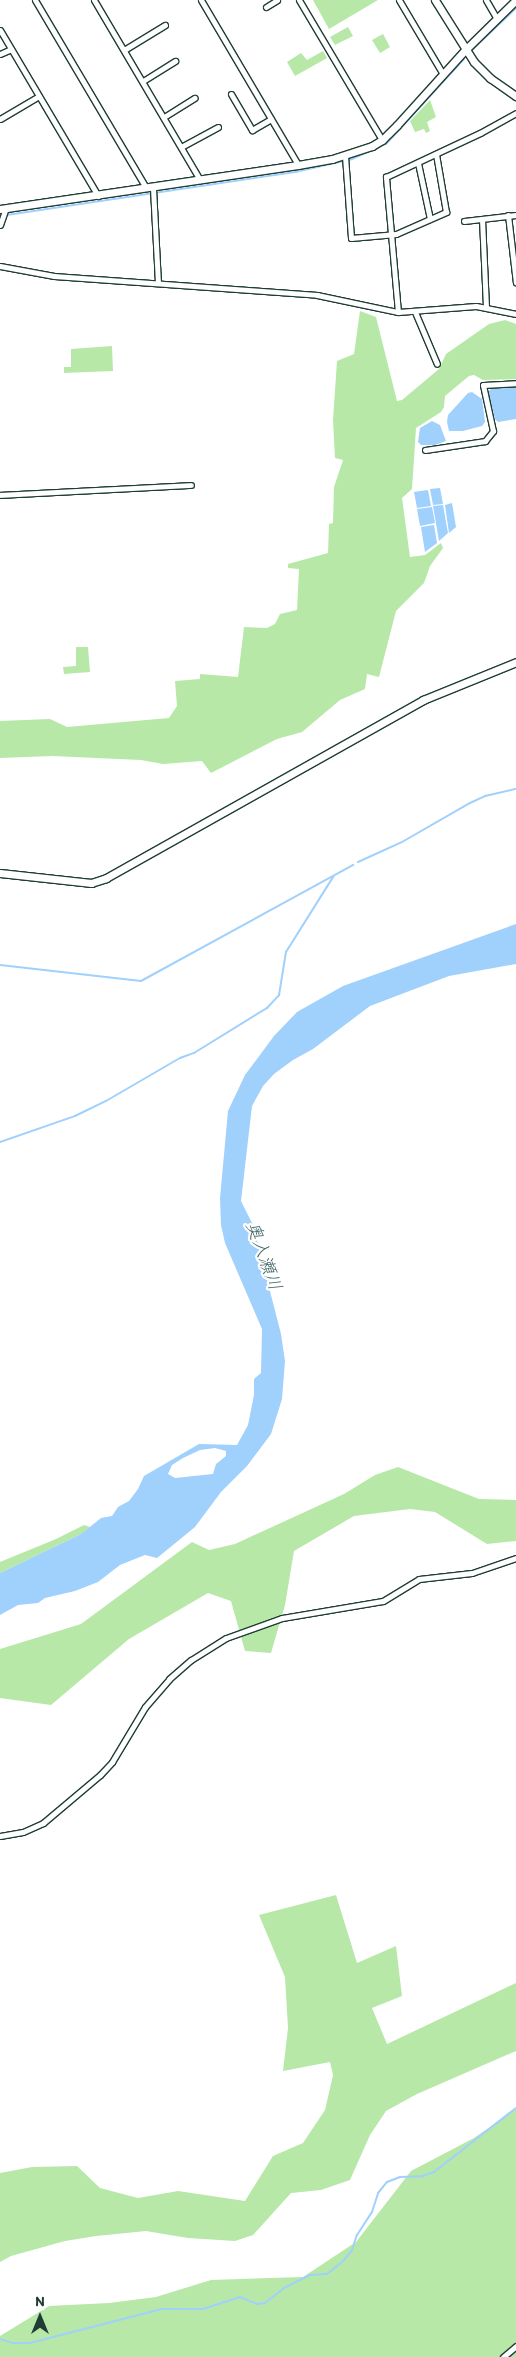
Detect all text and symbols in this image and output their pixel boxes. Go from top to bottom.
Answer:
water label: 奥入瀬川 [242,1218,286,1294]
north arrow [15,2292,65,2342]
text: N [35,2293,45,2310]

